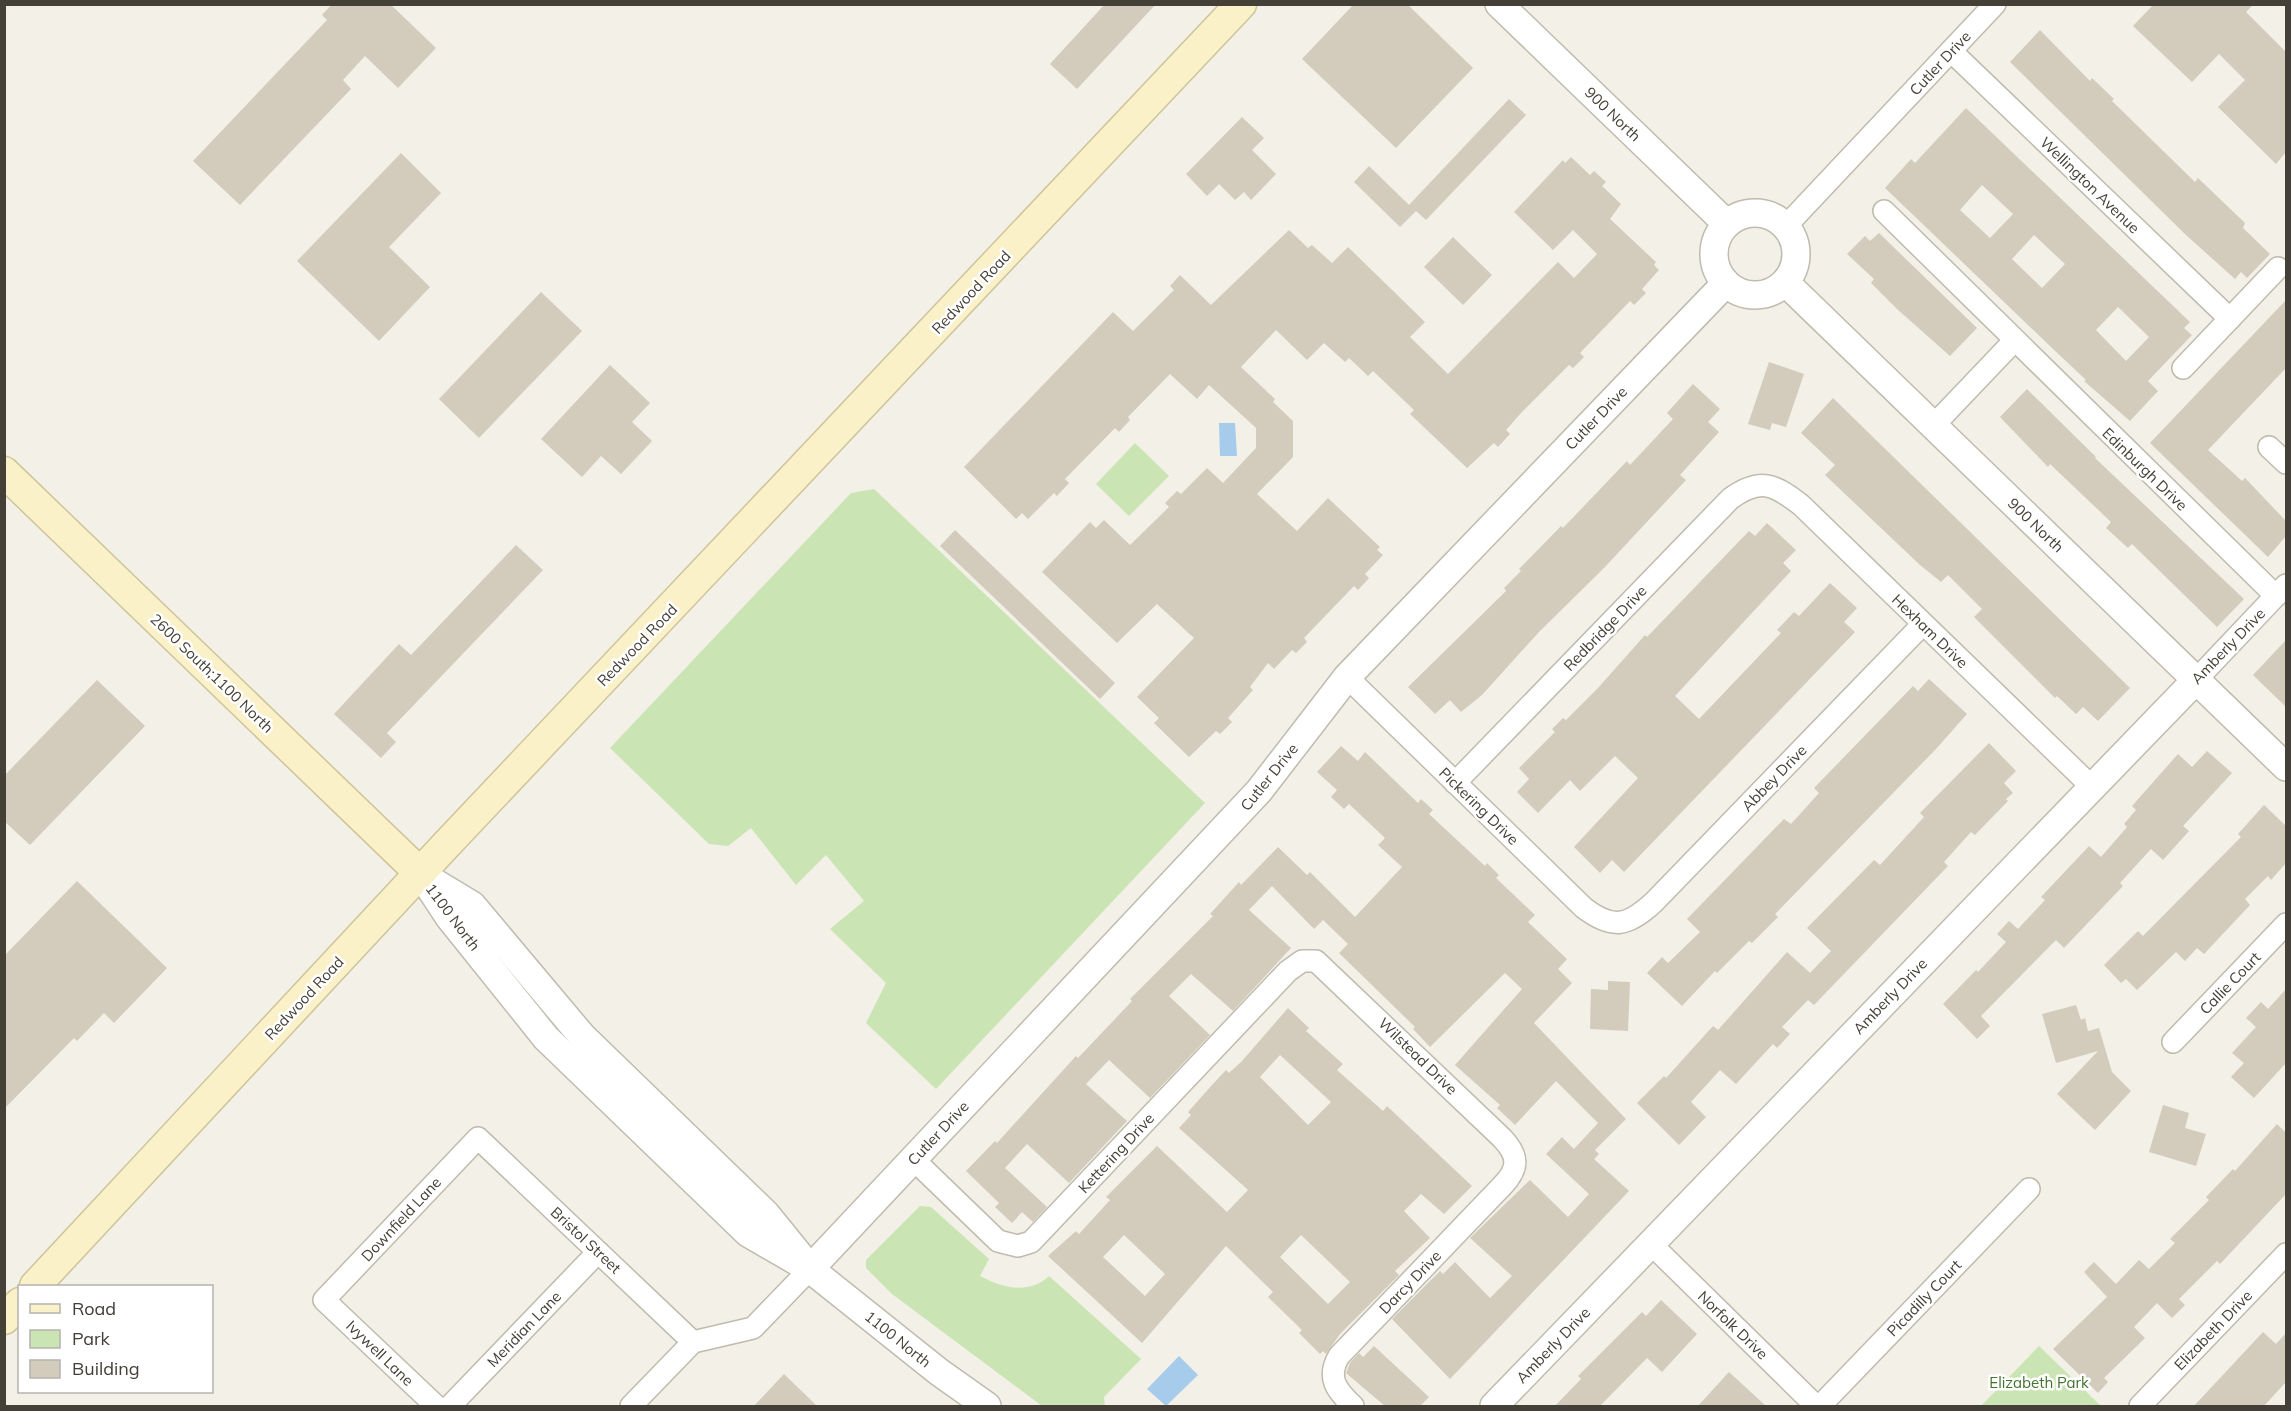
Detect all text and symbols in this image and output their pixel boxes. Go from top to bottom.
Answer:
street label: Cutler Drive [1905,27,1975,99]
street label: 900 North [1581,83,1645,145]
street label: Wellington Avenue [2036,133,2144,237]
street label: Redwood Road [928,246,1014,338]
street label: Cutler Drive [1561,382,1631,454]
street label: Edinburgh Drive [2098,424,2192,514]
street label: 900 North [2004,494,2068,556]
street label: Redbridge Drive [1559,581,1651,675]
street label: Hexham Drive [1888,590,1972,672]
street label: Redwood Road [593,600,681,690]
street label: Amberly Drive [2187,604,2269,688]
street label: 2600 South;1100 North [147,609,277,737]
street label: Cutler Drive [1236,739,1302,815]
street label: Abbey Drive [1738,741,1810,815]
street label: Pickering Drive [1435,763,1523,849]
street label: 1100 North [421,880,485,954]
street label: Callie Court [2195,948,2265,1018]
street label: Redwood Road [261,952,347,1044]
street label: Amberly Drive [1849,954,1931,1038]
street label: Wilstead Drive [1374,1014,1462,1098]
street label: Cutler Drive [903,1097,973,1169]
street label: Kettering Drive [1074,1109,1158,1197]
street label: Downfield Lane [357,1173,445,1265]
street label: Bristol Street [547,1203,625,1277]
street label: Darcy Drive [1375,1246,1445,1318]
street label: Picadilly Court [1883,1256,1965,1340]
legend [18,1285,213,1393]
street label: Elizabeth Drive [2170,1286,2256,1374]
street label: Meridian Lane [483,1287,565,1371]
street label: Norfolk Drive [1694,1287,1772,1363]
text: Road [72,1297,116,1320]
street label: Amberly Drive [1512,1303,1594,1387]
street label: 1100 North [861,1307,935,1371]
street label: Ivywell Lane [342,1316,418,1390]
text: Park [72,1327,111,1350]
text: Building [72,1357,140,1380]
park label: Elizabeth Park [1989,1373,2089,1392]

